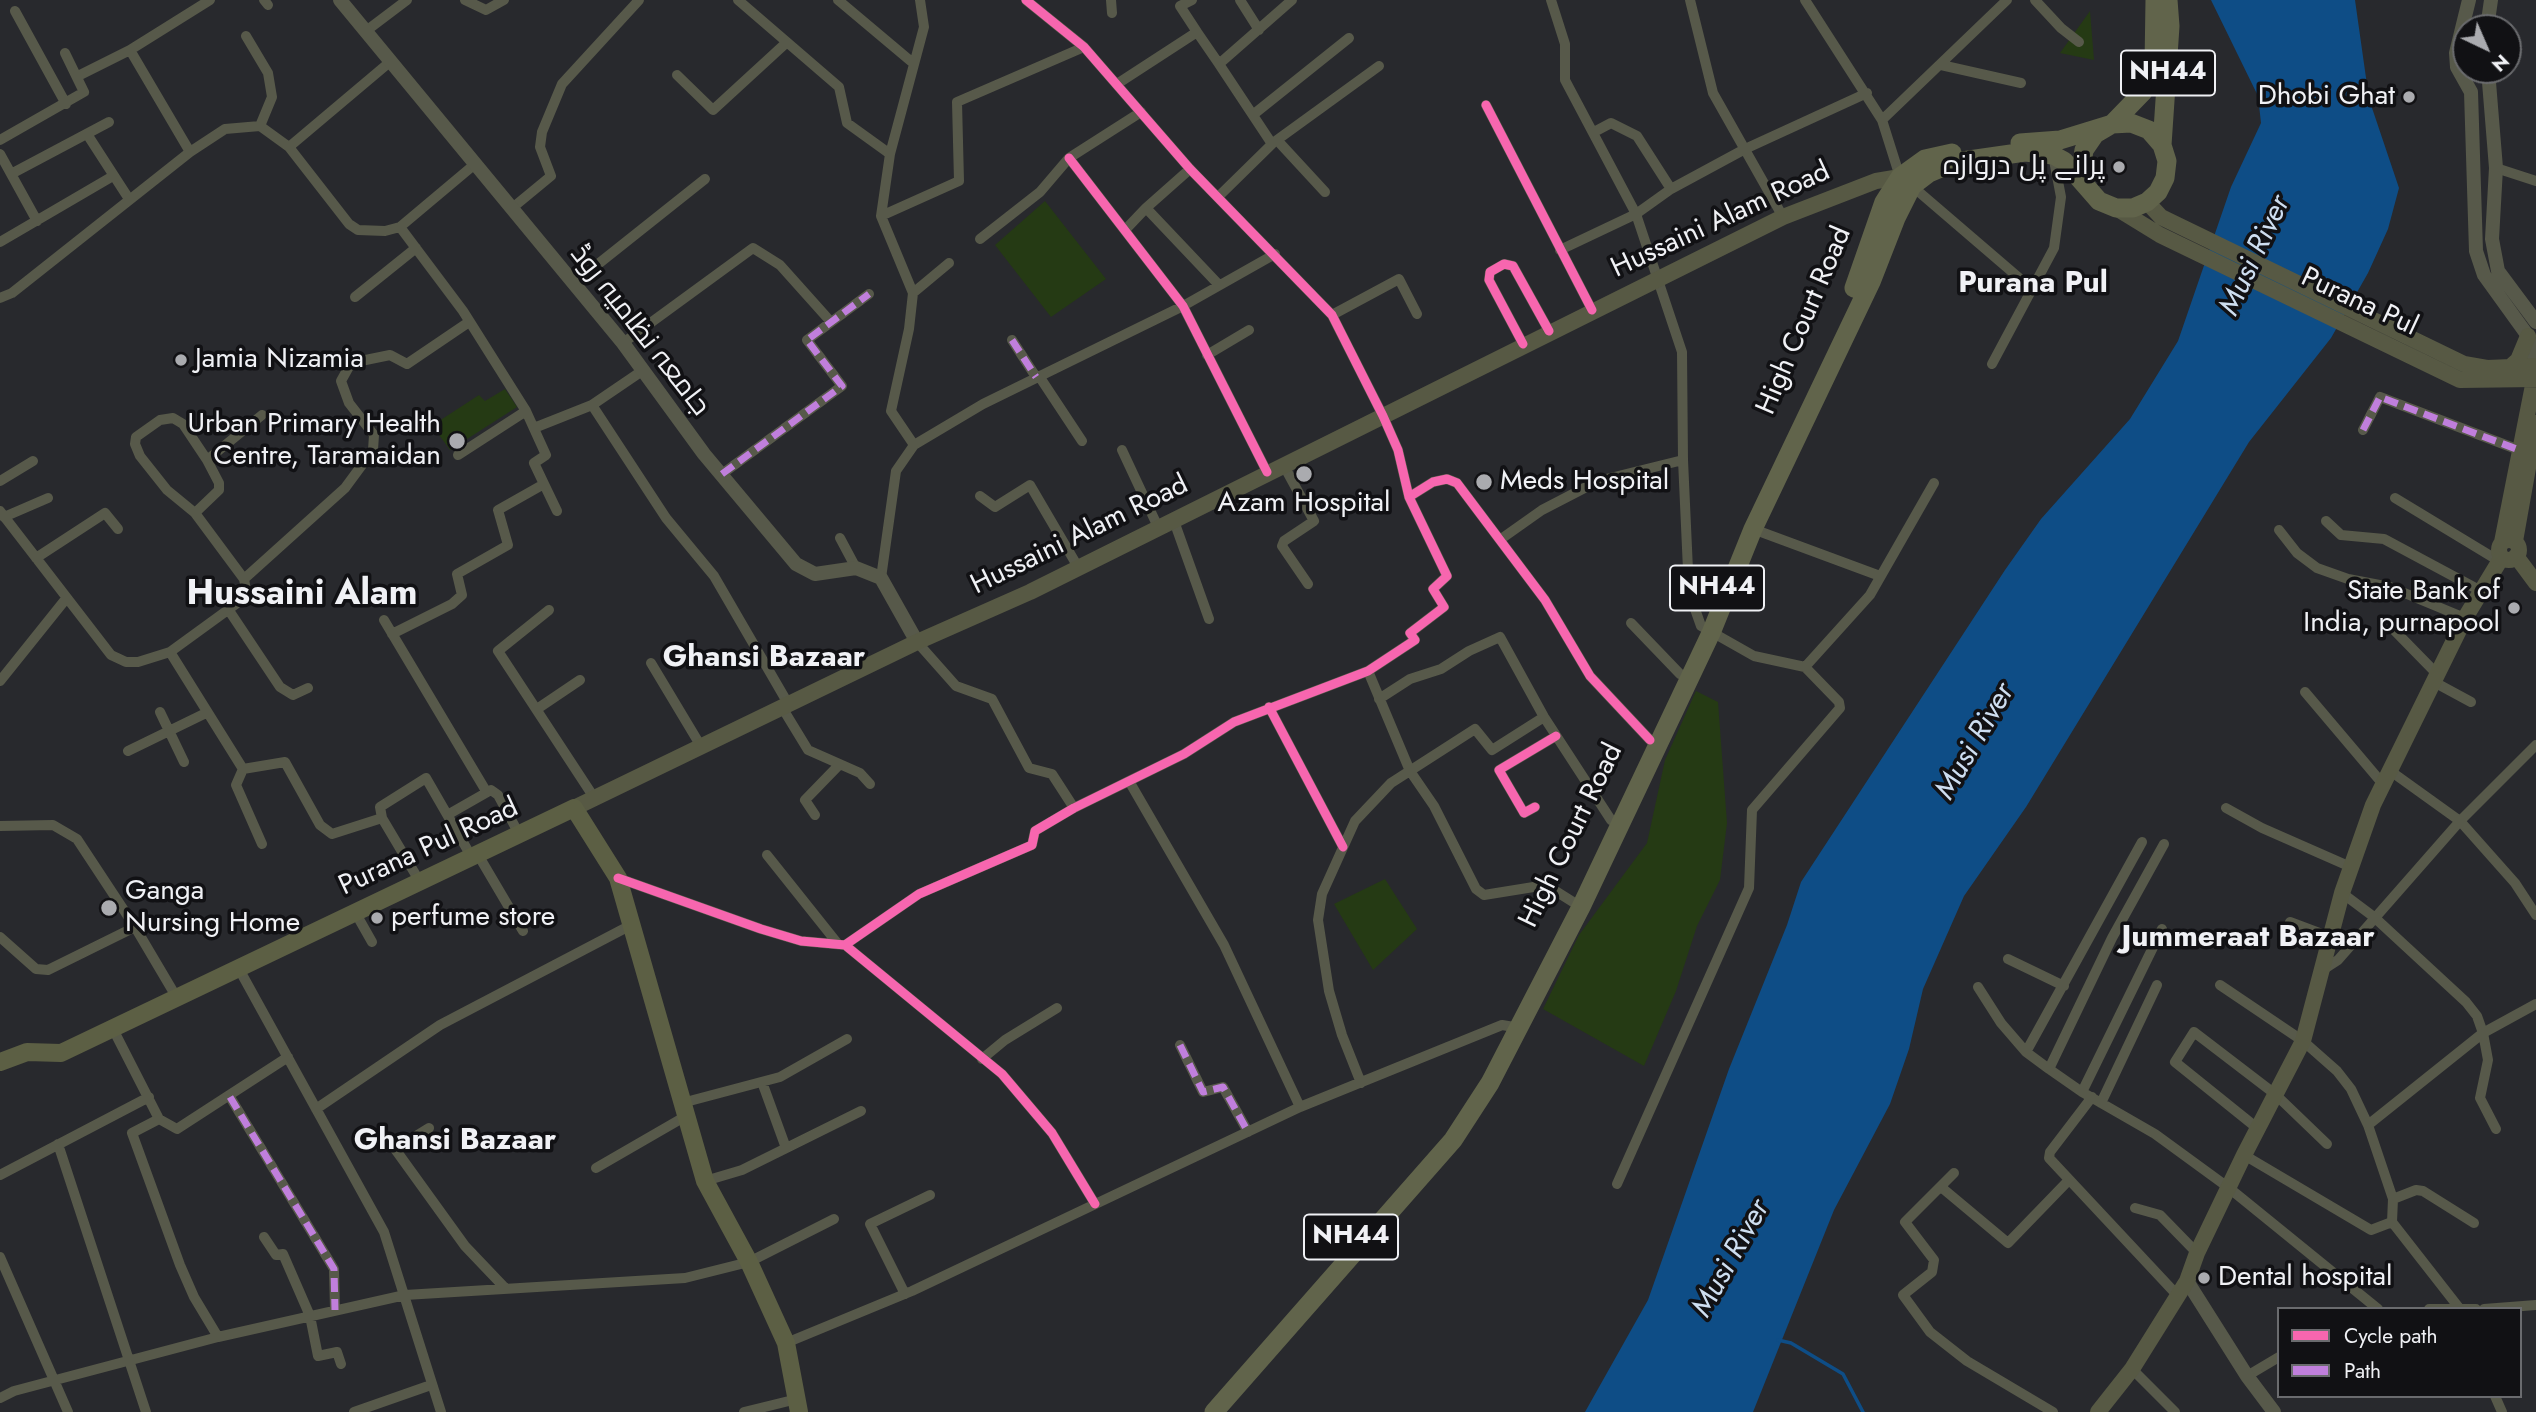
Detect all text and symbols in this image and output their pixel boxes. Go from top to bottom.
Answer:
north arrow [2452,14,2522,84]
text: N [2486,48,2515,78]
road number: NH44 [2121,50,2215,96]
place label: Dhobi Ghat [2258,80,2395,114]
marker: Dhobi Ghat [2401,89,2417,105]
place label: پرانے پل دروازہ [1943,150,2105,184]
street label: Hussaini Alam Road [1606,156,1836,286]
marker: پرانے پل دروازہ [2111,159,2127,175]
water label: Musi River [2213,190,2299,322]
street label: High Court Road [1750,222,1860,420]
street label: جامعہ نظامیہ روڈ [562,239,716,423]
street label: Purana Pul [2295,261,2423,345]
district label: Purana Pul [1958,267,2108,303]
place label: Jamia Nizamia [195,343,364,377]
marker: Jamia Nizamia [173,352,189,368]
place label: Urban Primary Health Centre, Taramaidan [187,408,441,474]
marker: Urban Primary Health Centre, Taramaidan [447,431,467,451]
marker: Azam Hospital [1294,464,1314,484]
place label: Meds Hospital [1500,465,1669,499]
street label: Hussaini Alam Road [966,469,1194,603]
marker: Meds Hospital [1474,472,1494,492]
place label: Azam Hospital [1218,487,1390,521]
road number: NH44 [1670,566,1764,610]
district label: Hussaini Alam [186,575,418,617]
place label: State Bank of India, purnapool [2303,575,2500,641]
marker: State Bank of India, purnapool [2506,600,2522,616]
district label: Ghansi Bazaar [663,641,865,677]
water label: Musi River [1928,677,2024,807]
street label: High Court Road [1513,738,1631,934]
street label: Purana Pul Road [334,792,524,904]
place label: Ganga Nursing Home [125,875,300,941]
marker: Ganga Nursing Home [99,898,119,918]
place label: perfume store [391,901,555,935]
marker: perfume store [369,910,385,926]
district label: Jummeraat Bazaar [2121,921,2375,957]
district label: Ghansi Bazaar [354,1124,556,1160]
water label: Musi River [1685,1194,1779,1324]
road number: NH44 [1304,1214,1398,1260]
place label: Dental hospital [2218,1261,2392,1295]
marker: Dental hospital [2196,1270,2212,1286]
legend [2277,1307,2522,1398]
text: Cycle path [2344,1321,2437,1351]
text: Path [2344,1356,2381,1386]

